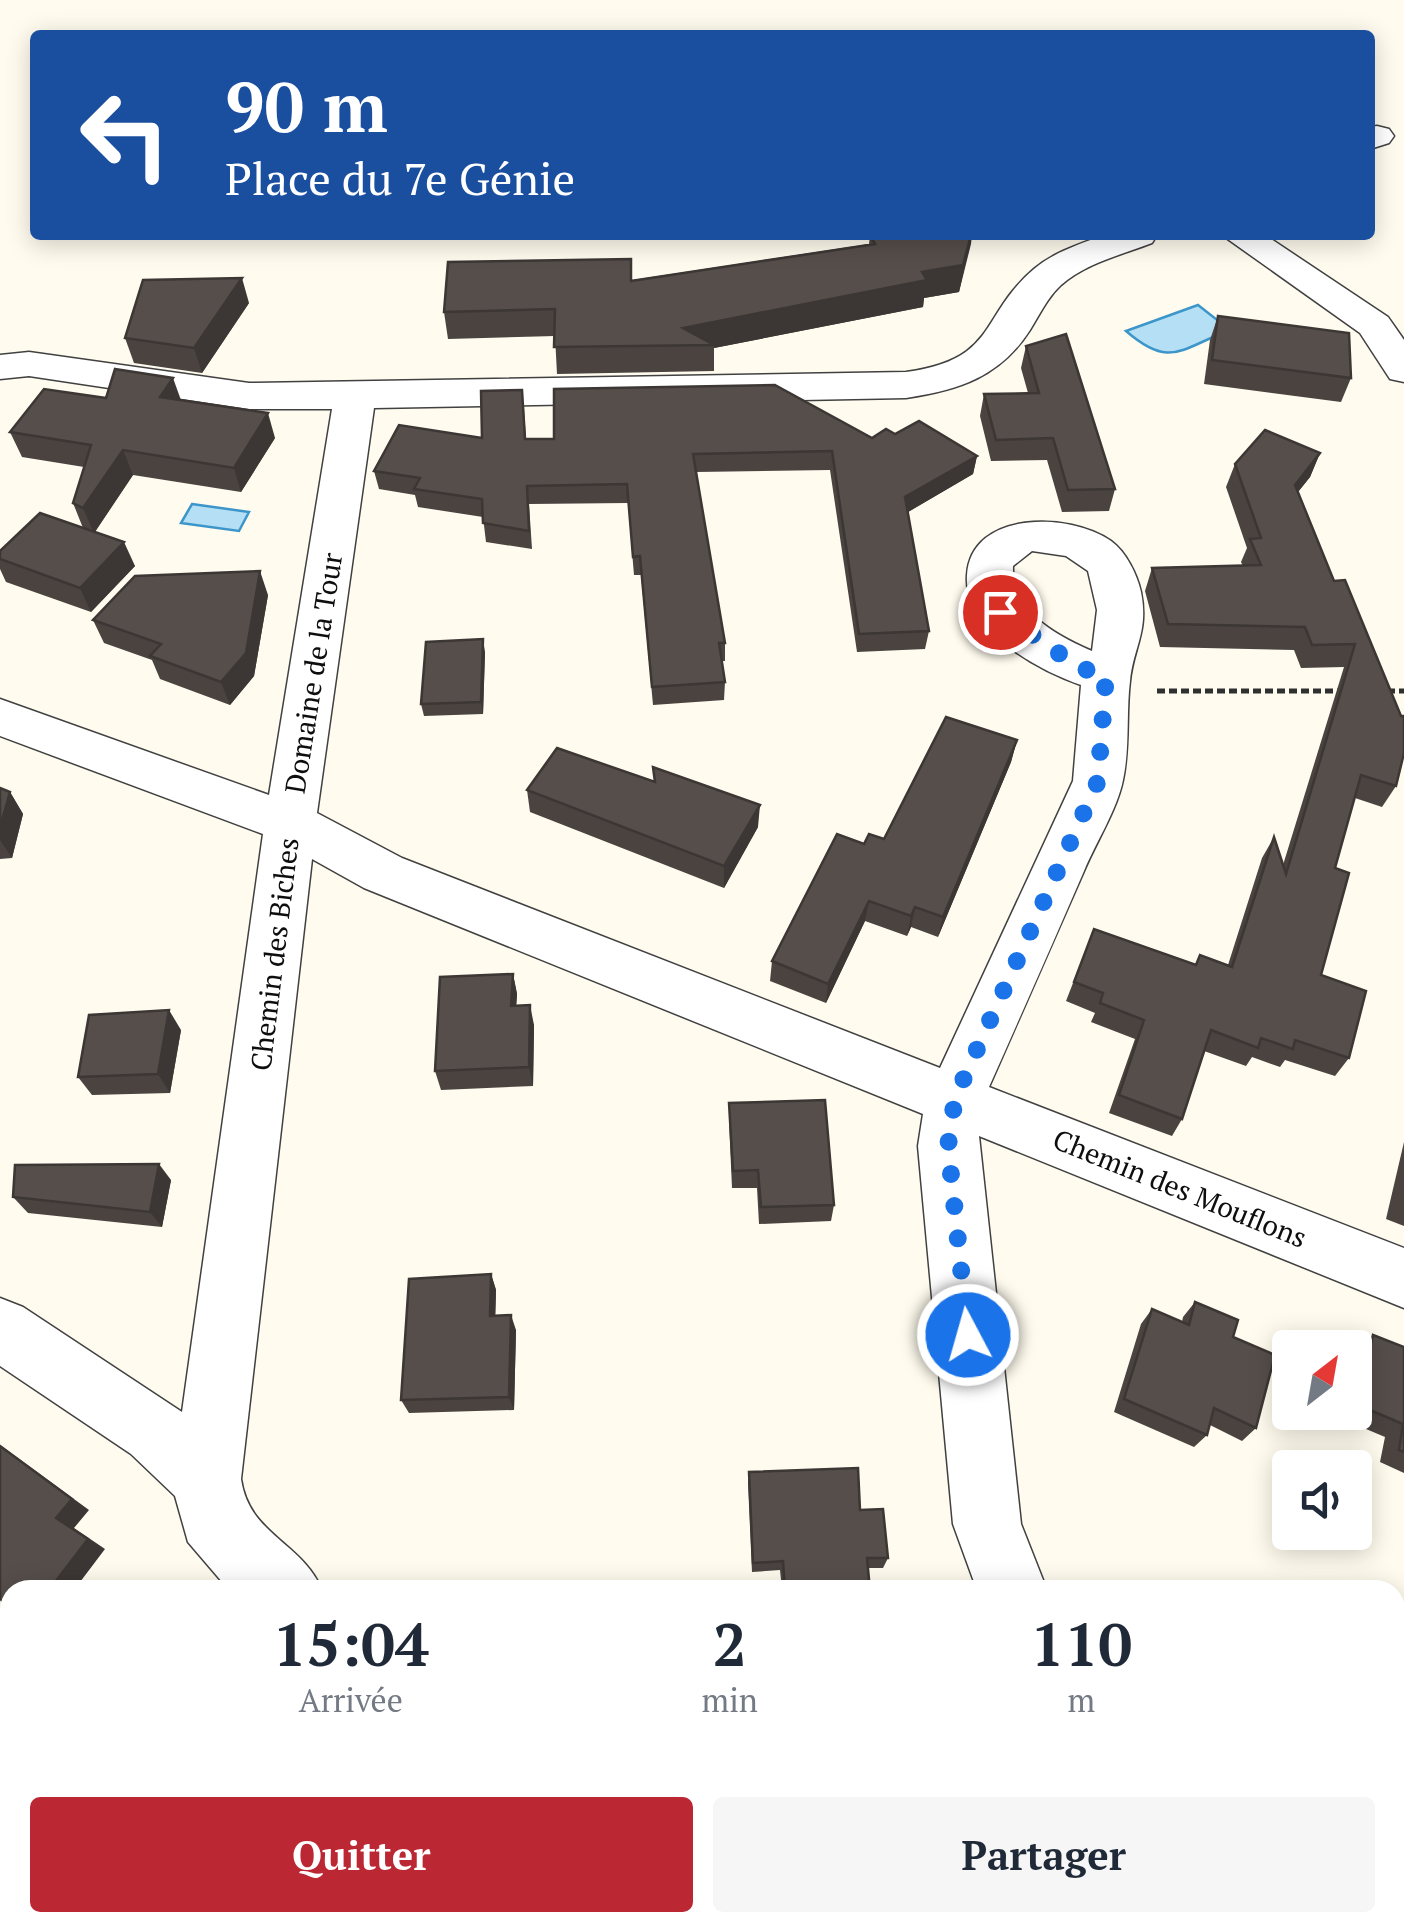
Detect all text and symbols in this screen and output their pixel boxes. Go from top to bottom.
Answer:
text: 90 m [225,59,388,152]
icon: left [60,70,190,200]
text: Place du 7e Génie [225,148,575,208]
street label: Domaine de la Tour [276,550,350,796]
pin [958,570,1043,655]
icon: arrive [973,585,1028,640]
street label: Chemin des Biches [241,835,307,1073]
street label: Chemin des Mouflons [1048,1120,1312,1256]
position arrow [916,1283,1020,1387]
north arrow [1272,1330,1372,1430]
map controls [1272,1330,1372,1550]
button: sound [1272,1450,1372,1550]
text: 15:04 [273,1604,429,1683]
text: 2 [713,1604,747,1683]
text: 110 [1031,1604,1132,1683]
text: Arrivée [299,1679,403,1721]
text: min [702,1679,758,1721]
text: m [1068,1679,1095,1721]
button: Quitter [30,1797,693,1912]
button: Partager [713,1797,1375,1912]

